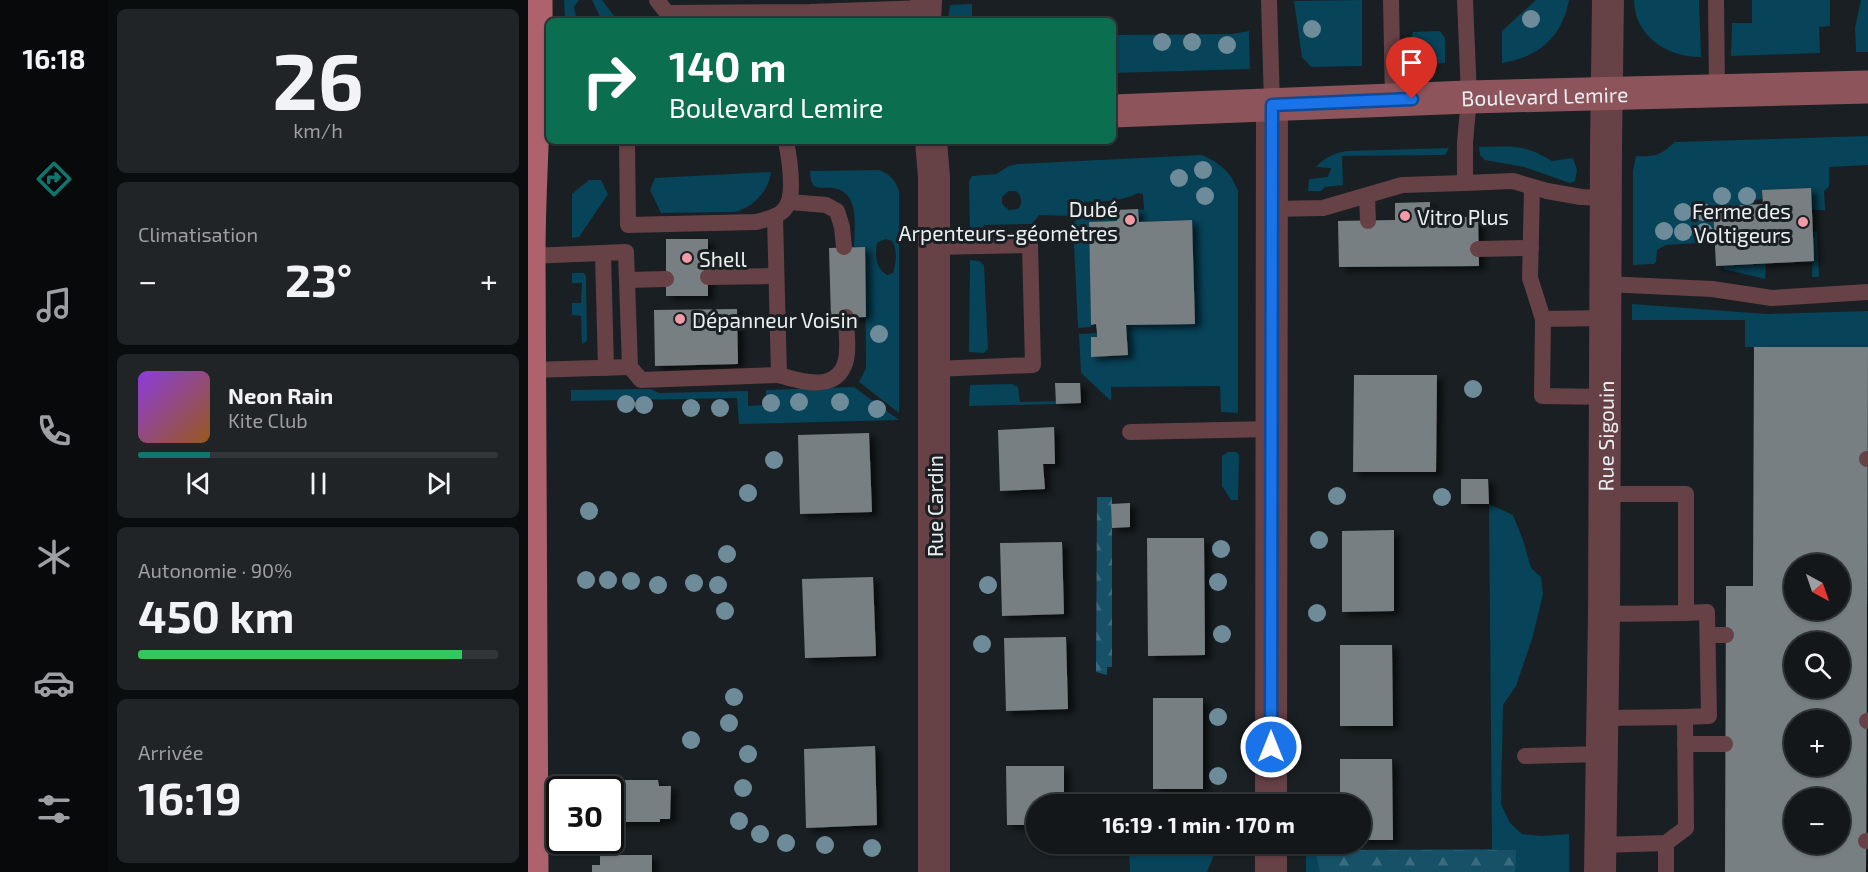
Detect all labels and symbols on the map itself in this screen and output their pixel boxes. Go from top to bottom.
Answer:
pin [1386,37,1437,99]
street label: Boulevard Lemire [1461,81,1629,110]
place label: Dubé Arpenteurs-géomètres [898,196,1118,245]
place label: Ferme des Voltigeurs [1692,198,1791,247]
place label: Vitro Plus [1417,204,1509,229]
marker: Vitro Plus [1398,209,1412,223]
marker: Dubé Arpenteurs-géomètres [1123,213,1137,227]
marker: Ferme des Voltigeurs [1796,215,1810,229]
place label: Shell [699,246,747,271]
marker: Shell [680,251,694,265]
place label: Dépanneur Voisin [692,307,858,332]
marker: Dépanneur Voisin [673,312,687,326]
street label: Rue Sigouin [1592,381,1618,492]
street label: Rue Cardin [922,455,947,557]
north arrow [1784,554,1850,620]
position arrow [1239,715,1303,779]
speed limit sign: 30 [546,776,624,854]

